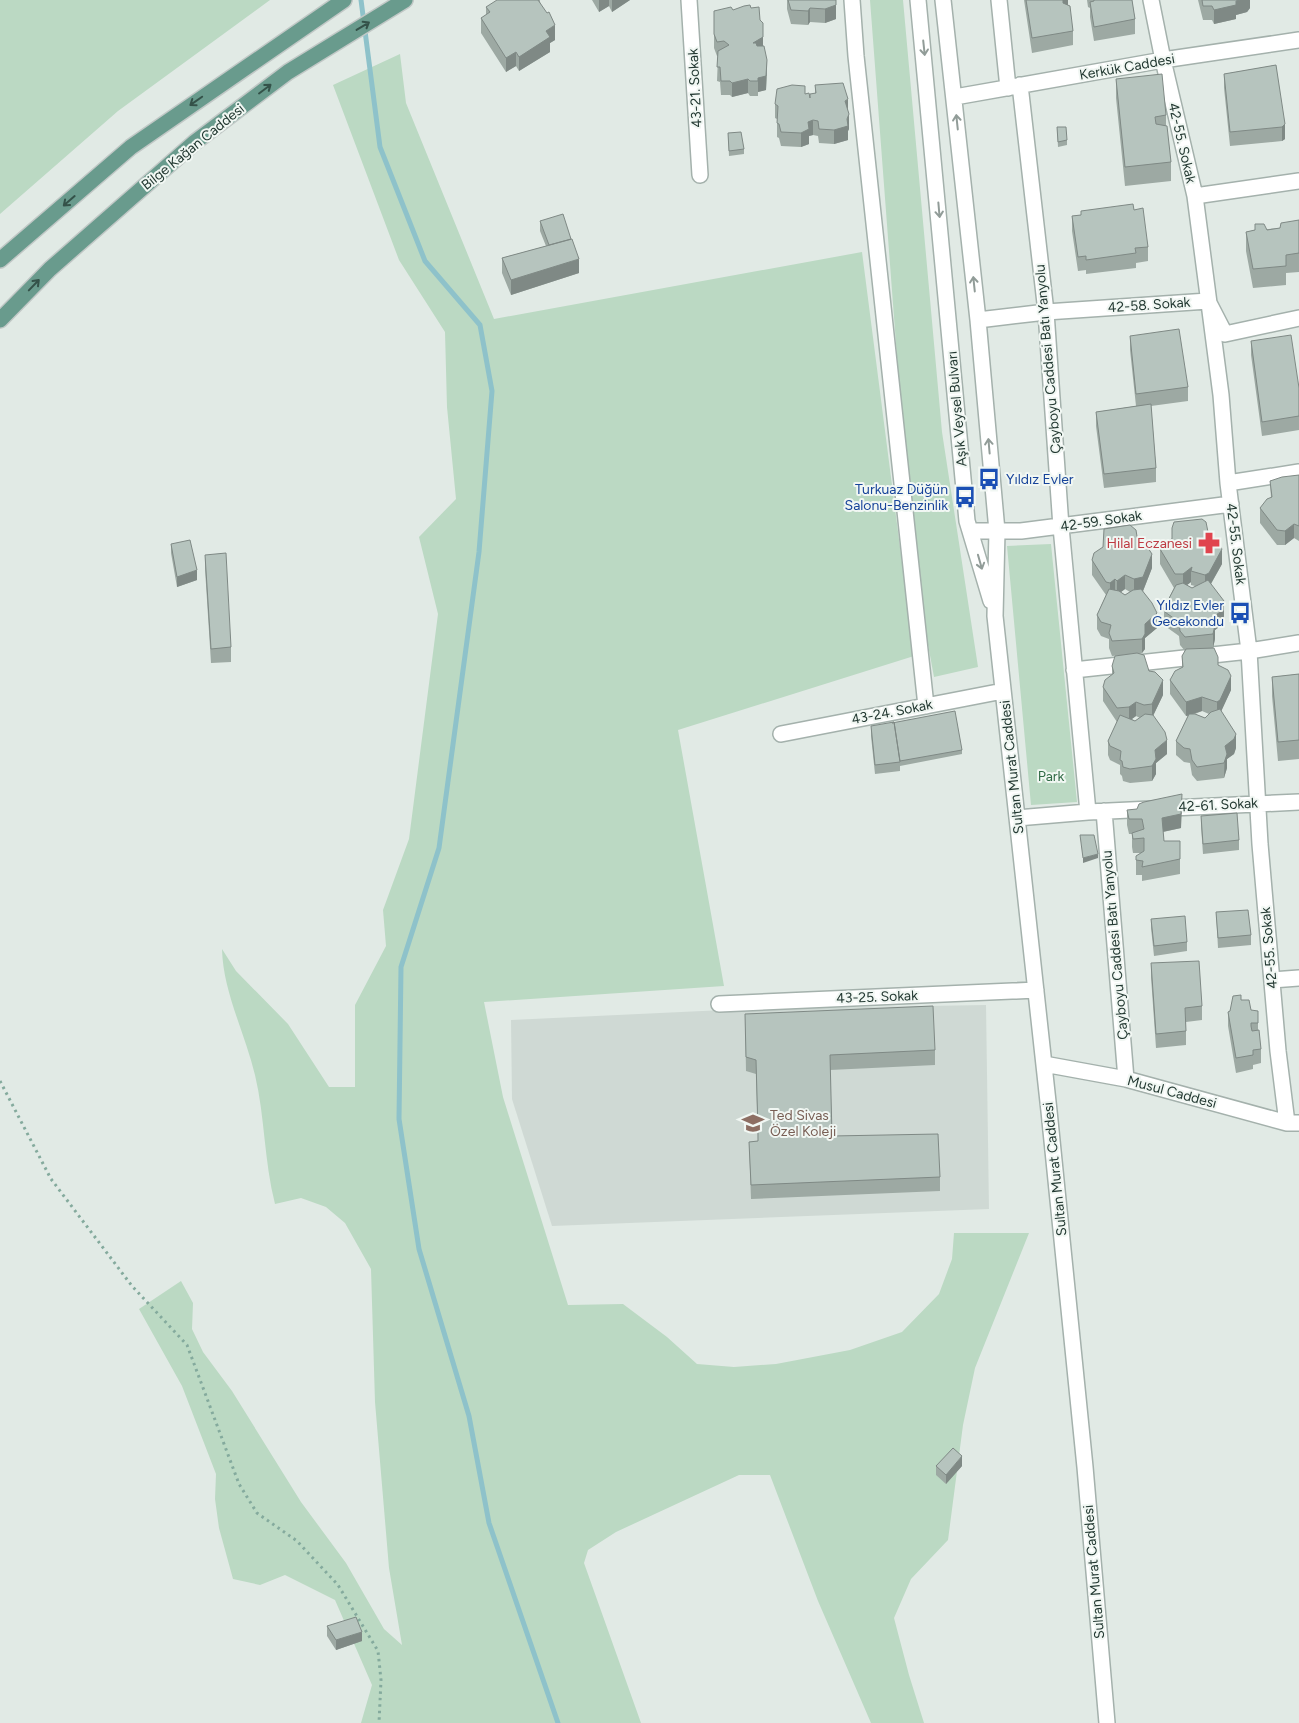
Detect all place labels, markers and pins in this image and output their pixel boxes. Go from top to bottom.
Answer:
bus stop icon: Yıldız Evler [976,466,1002,492]
place label: Yıldız Evler [1006,471,1074,488]
place label: Turkuaz Düğün Salonu-Benzinlik [845,481,948,514]
bus stop icon: Turkuaz Düğün Salonu-Benzinlik [952,484,978,510]
pharmacy icon: Hilal Eczanesi [1196,530,1222,556]
place label: Hilal Eczanesi [1106,535,1192,552]
place label: Yıldız Evler Gecekondu [1152,597,1224,630]
bus stop icon: Yıldız Evler Gecekondu [1227,600,1253,626]
place label: Ted Sivas Özel Koleji [770,1107,836,1140]
school or university icon: Ted Sivas Özel Koleji [740,1110,766,1136]

